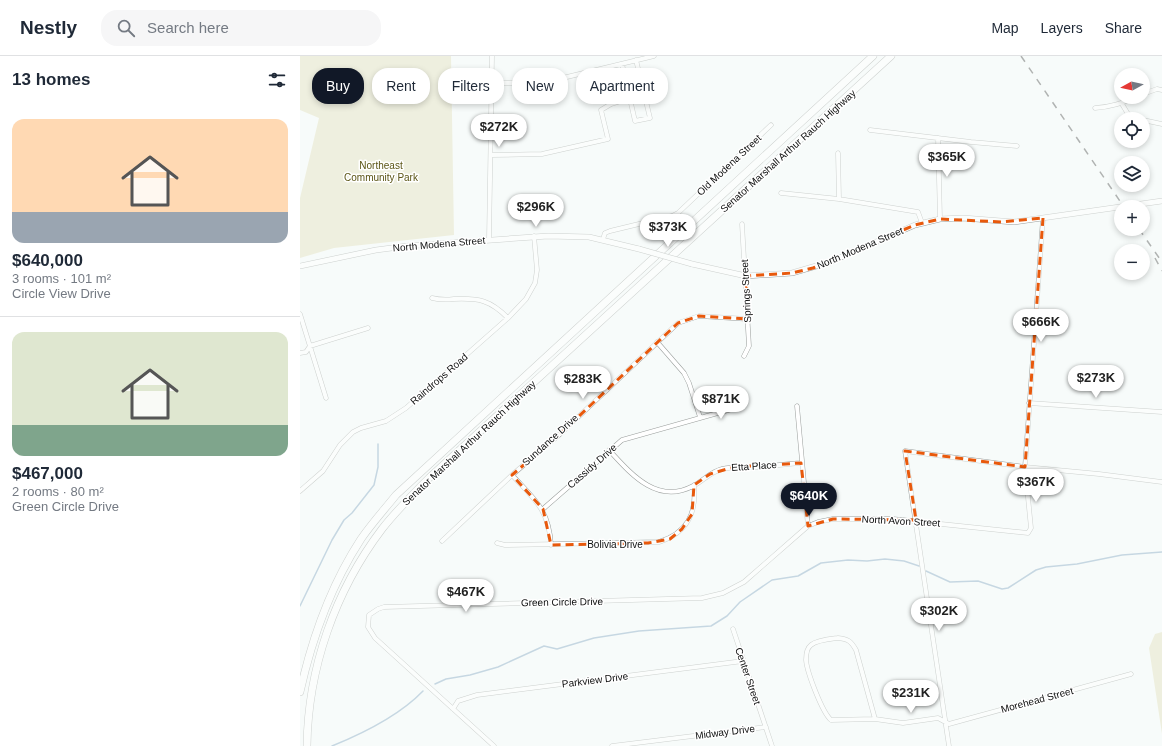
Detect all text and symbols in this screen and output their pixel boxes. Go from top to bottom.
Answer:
search box [101,10,381,46]
text: Nestly [20,17,77,38]
icon: search [115,17,137,39]
text: Search here [147,19,229,36]
text: Map [991,20,1019,36]
text: Layers [1041,20,1083,36]
text: Share [1105,20,1142,36]
chip: Buy [312,68,364,104]
chip: Rent [372,68,430,104]
chip: Filters [438,68,504,104]
chip: New [512,68,568,104]
chip: Apartment [576,68,668,104]
north arrow [1114,68,1150,104]
map controls [1114,68,1150,280]
icon: filters [266,69,288,91]
text: 13 homes [12,70,90,89]
street label: Senator Marshall Arthur Rauch Highway [718,87,858,215]
button: locate [1114,112,1150,148]
pin: $272K [471,114,527,148]
text: $272K [480,119,518,134]
street label: Old Modena Street [695,132,764,198]
pin: $365K [919,144,975,178]
icon: home [114,145,186,217]
text: $365K [928,149,966,164]
button: layers [1114,156,1150,192]
park label: Northeast Community Park [344,160,419,183]
pin: $296K [508,194,564,228]
text: $296K [517,199,555,214]
button: + [1114,200,1150,236]
pin: $373K [640,214,696,248]
text: $373K [649,219,687,234]
street label: North Modena Street [815,225,905,271]
street label: North Modena Street [392,234,486,254]
button: − [1114,244,1150,280]
text: $640,000 [12,251,83,270]
street label: Springs Street [739,259,753,323]
text: 3 rooms · 101 m² [12,271,111,286]
text: Circle View Drive [12,286,111,301]
pin: $666K [1013,309,1069,343]
text: $666K [1022,314,1060,329]
street label: Raindrops Road [408,351,470,407]
icon: home [114,358,186,430]
pin: $273K [1068,365,1124,399]
pin: $283K [555,366,611,400]
text: $273K [1077,370,1115,385]
text: $283K [564,371,602,386]
street label: Senator Marshall Arthur Rauch Highway [400,378,538,508]
pin: $871K [693,386,749,420]
text: $871K [702,391,740,406]
street label: Sundance Drive [520,412,580,468]
street label: Cassidy Drive [565,441,619,490]
street label: Etta Place [731,459,778,473]
text: $467,000 [12,464,83,483]
pin: $367K [1008,469,1064,503]
text: $367K [1017,474,1055,489]
pin: $640K [781,483,837,517]
text: 2 rooms · 80 m² [12,484,104,499]
text: $640K [790,488,828,503]
text: Green Circle Drive [12,499,119,514]
street label: North Avon Street [861,513,941,529]
street label: Bolivia Drive [587,539,643,550]
pin: $467K [438,579,494,613]
text: $467K [447,584,485,599]
street label: Green Circle Drive [521,596,604,608]
pin: $302K [911,598,967,632]
text: $302K [920,603,958,618]
street label: Center Street [733,646,763,706]
street label: Parkview Drive [561,670,629,690]
pin: $231K [883,680,939,714]
text: $231K [892,685,930,700]
street label: Morehead Street [1000,685,1075,715]
street label: Midway Drive [695,723,756,741]

